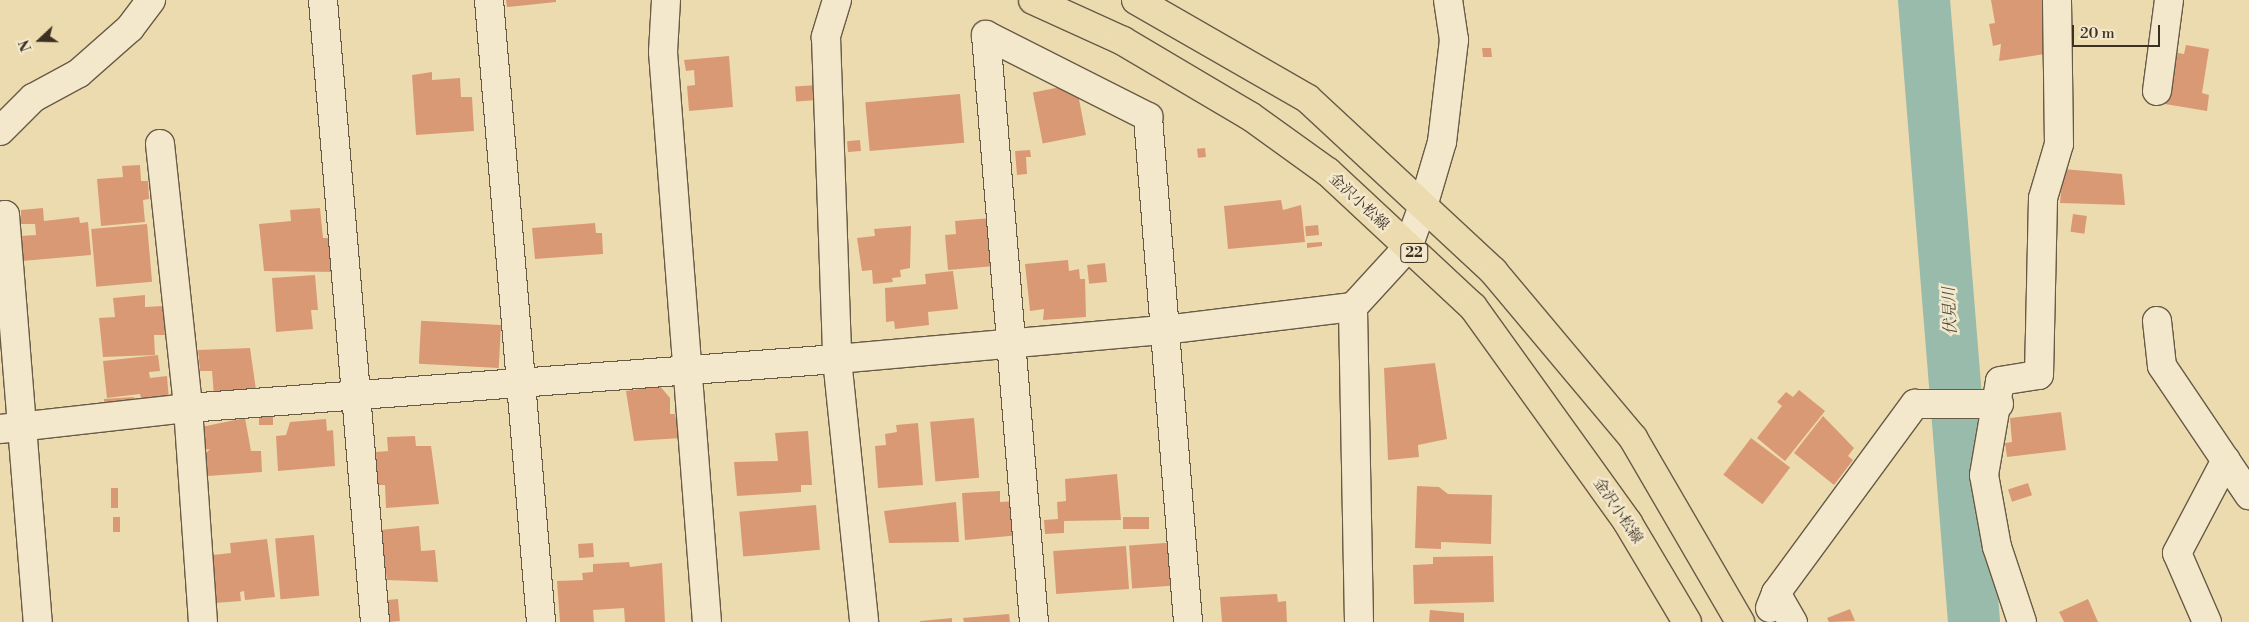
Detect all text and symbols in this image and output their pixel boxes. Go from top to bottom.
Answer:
north arrow [15,15,65,65]
scale bar [2074,15,2162,47]
text: 20 m [2080,24,2115,43]
text: N [16,37,36,54]
street label: 金沢小松線 [1325,170,1393,234]
road number: 22 [1400,242,1428,264]
water label: 伏見川 [1939,287,1961,335]
street label: 金沢小松線 [1590,475,1646,547]

